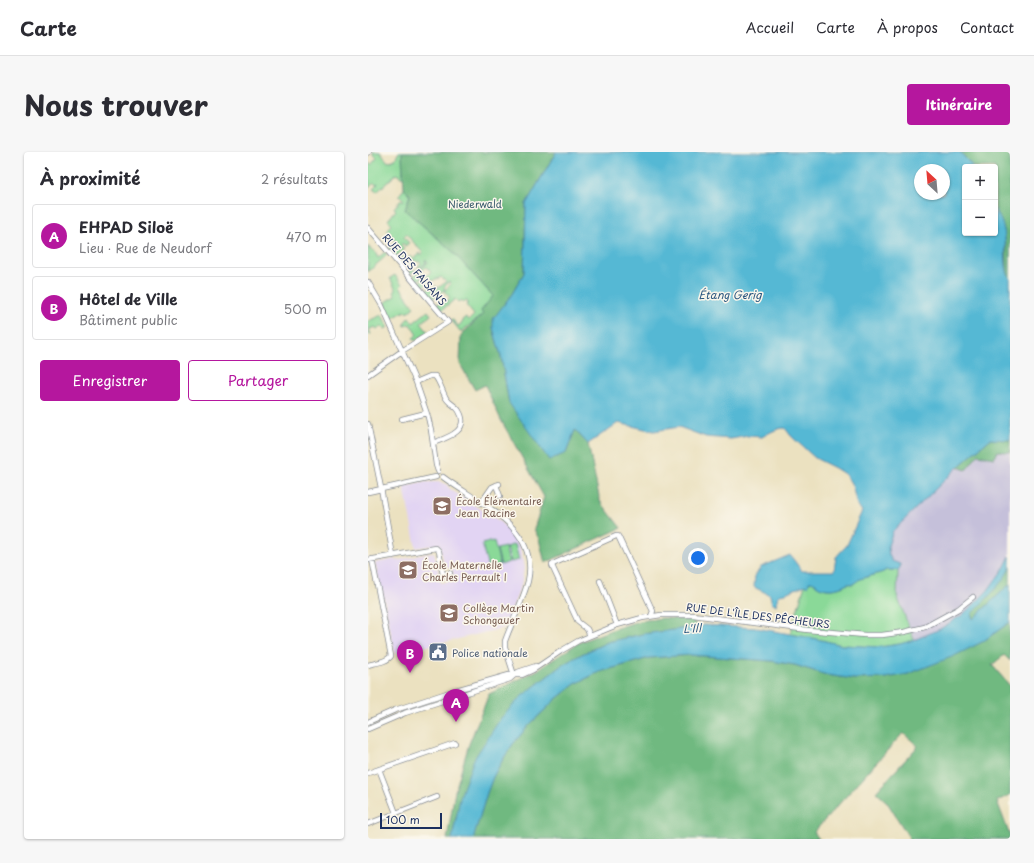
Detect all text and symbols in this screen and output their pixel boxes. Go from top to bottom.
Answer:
text: Carte [20,14,77,42]
text: Accueil [746,17,794,38]
text: Carte [816,17,855,38]
text: À propos [877,17,938,38]
text: Contact [960,17,1014,38]
text: Nous trouver [24,83,208,126]
button: Itinéraire [907,84,1010,125]
north arrow [914,164,950,200]
map controls [962,164,998,236]
button: + [962,164,998,200]
text: À proximité [40,165,140,191]
text: 2 résultats [261,169,328,188]
park label: Niederwald [448,196,502,211]
button: − [962,200,998,236]
text: EHPAD Siloë [79,215,173,238]
text: A [49,227,59,246]
text: 470 m [286,227,327,246]
street label: RUE DES FAISANS [380,230,450,308]
text: Lieu · Rue de Neudorf [79,238,211,257]
water label: Étang Gerig [698,286,762,303]
text: Hôtel de Ville [79,287,177,310]
text: B [50,299,58,318]
text: 500 m [284,299,327,318]
text: Bâtiment public [79,310,178,329]
button: Enregistrer [40,360,180,401]
button: Partager [188,360,328,401]
place label: École Élémentaire Jean Racine [456,493,542,520]
school or university icon: École Élémentaire Jean Racine [431,495,453,517]
your location [688,548,708,568]
place label: École Maternelle Charles Perrault I [422,557,507,584]
school or university icon: École Maternelle Charles Perrault I [397,559,419,581]
street label: RUE DE L'ÎLE DES PÊCHEURS [685,599,831,631]
place label: Collège Martin Schongauer [463,600,534,627]
school or university icon: Collège Martin Schongauer [438,602,460,624]
water label: L'Ill [683,619,703,637]
pin: B [397,640,423,673]
public building icon: Police nationale [427,641,449,663]
place label: Police nationale [452,645,528,660]
pin: A [443,689,469,722]
scale bar [380,811,442,830]
text: 100 m [386,811,420,828]

